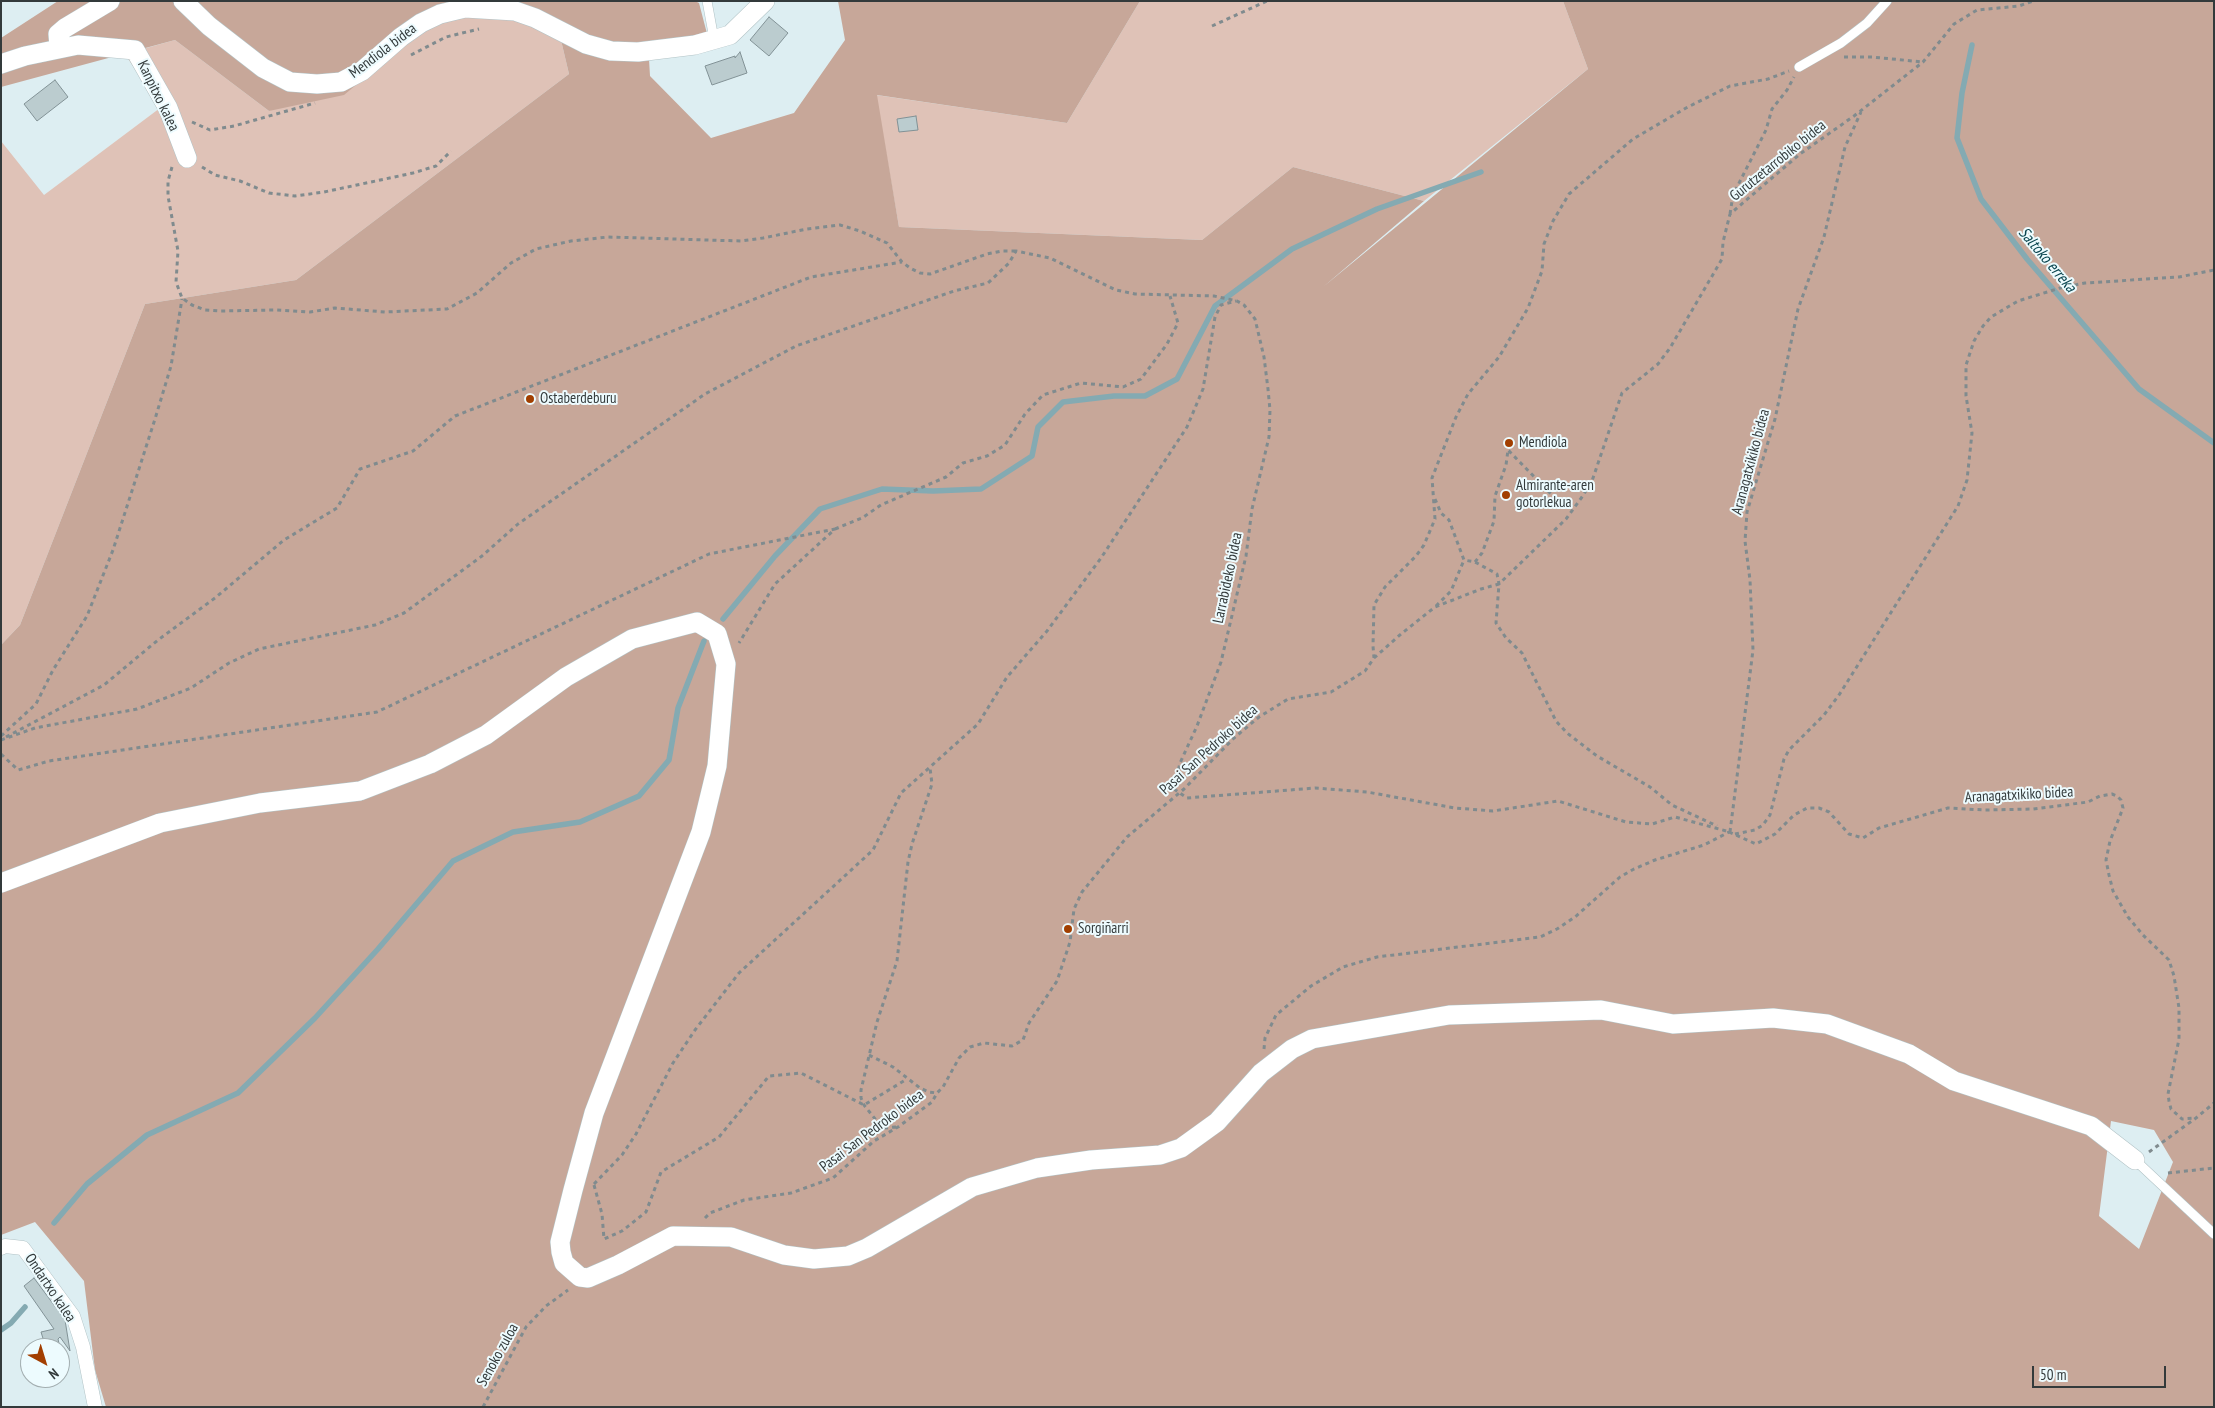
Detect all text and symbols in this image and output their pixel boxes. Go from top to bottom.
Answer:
street label: Mendiola bidea [346,20,420,82]
street label: Kanpitxo kalea [133,58,183,134]
street label: Gurutzetarrobiko bidea [1726,117,1830,205]
water label: Saltoko erreka [2014,224,2080,296]
place label: Ostaberdeburu [540,390,617,408]
marker: Ostaberdeburu [524,393,536,405]
street label: Aranagatxikiko bidea [1728,407,1774,517]
place label: Mendiola [1519,434,1567,452]
marker: Mendiola [1503,437,1515,449]
place label: Almirante-aren gotorlekua [1516,477,1594,512]
marker: Almirante-aren gotorlekua [1500,489,1512,501]
street label: Larrabideko bidea [1210,531,1246,625]
street label: Pasai San Pedroko bidea [1156,701,1262,799]
street label: Aranagatxikiko bidea [1964,783,2074,807]
place label: Sorgiñarri [1078,920,1129,938]
marker: Sorgiñarri [1062,923,1074,935]
street label: Pasai San Pedroko bidea [816,1086,928,1176]
street label: Ondartxo kalea [21,1250,79,1326]
street label: Senoko zuloa [473,1321,523,1389]
north arrow [20,1338,70,1388]
scale bar [2035,1356,2169,1388]
text: N [45,1365,62,1383]
text: 50 m [2040,1365,2066,1384]

